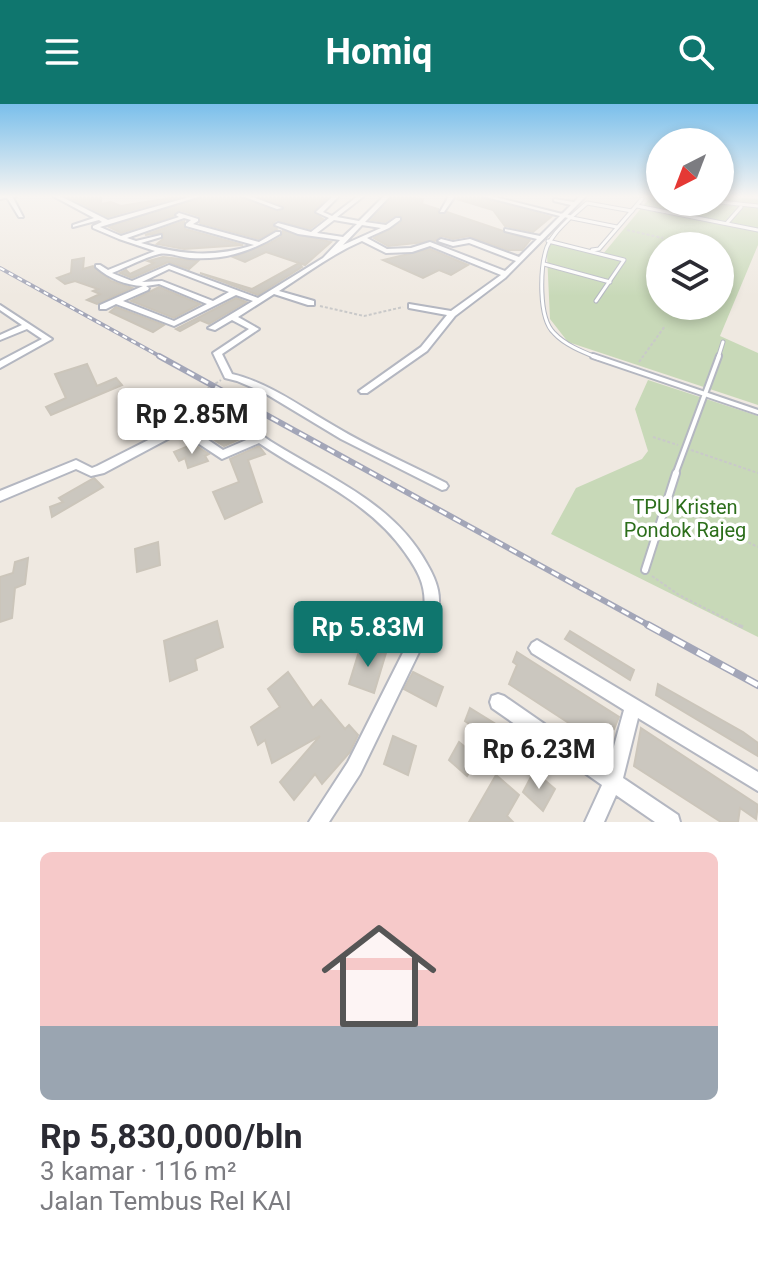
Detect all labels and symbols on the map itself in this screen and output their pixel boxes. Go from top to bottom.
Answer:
north arrow [646,128,734,216]
pin: Rp 2.85M [109,388,275,456]
park label: TPU Kristen Pondok Rajeg [624,495,746,542]
pin: Rp 5.83M [285,601,451,669]
pin: Rp 6.23M [456,723,622,791]

